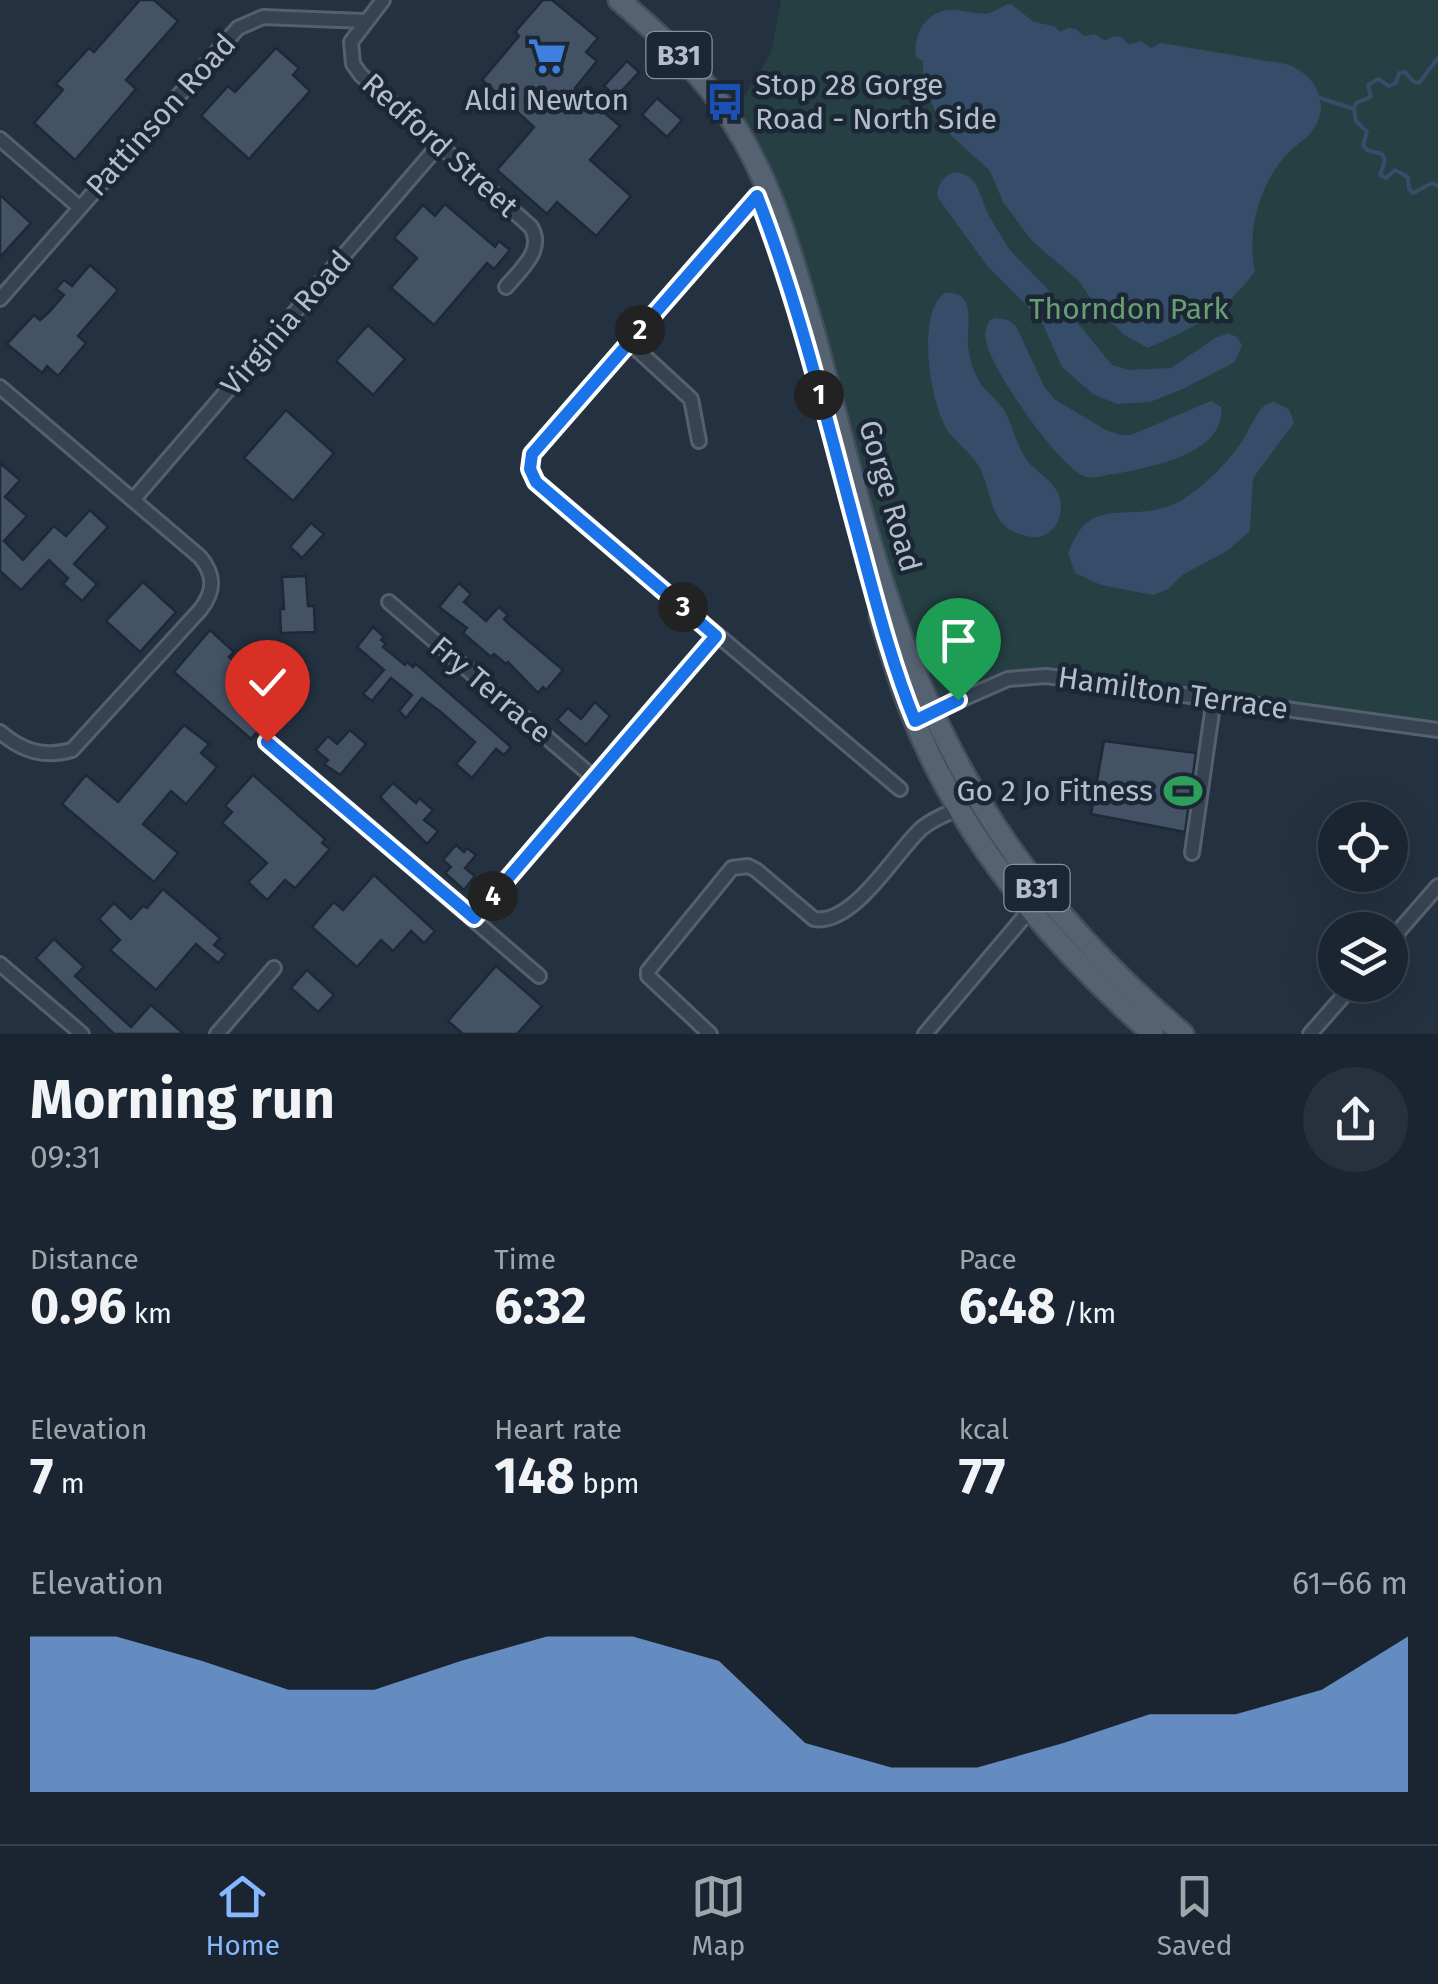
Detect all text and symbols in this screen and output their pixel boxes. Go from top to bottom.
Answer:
street label: Pattinson Road [79,26,243,204]
road number: B31 [646,32,712,78]
supermarket icon: Aldi Newton [526,35,568,77]
street label: Redford Street [355,66,525,224]
place label: Stop 28 Gorge Road - North Side [755,67,997,137]
bus stop icon: Stop 28 Gorge Road - North Side [704,81,746,123]
place label: Aldi Newton [465,82,629,118]
street label: Virginia Road [213,243,359,403]
park label: Thorndon Park [1029,291,1230,327]
pin: 2 [615,305,665,355]
text: 2 [633,313,647,346]
pin: 1 [794,370,844,420]
text: 1 [813,378,826,411]
street label: Gorge Road [851,416,929,576]
pin: 3 [658,582,708,632]
text: 3 [676,590,690,623]
pin [916,598,1001,701]
icon: arrive [931,613,986,668]
street label: Fry Terrace [423,629,559,751]
pin [225,640,310,743]
icon: check [240,655,295,710]
street label: Hamilton Terrace [1056,659,1290,727]
sports icon: Go 2 Jo Fitness [1162,770,1204,812]
place label: Go 2 Jo Fitness [957,773,1153,809]
map controls [1318,802,1408,1002]
button: locate [1318,802,1408,892]
road number: B31 [1004,865,1070,911]
pin: 4 [468,871,518,921]
text: 4 [485,879,501,912]
button: layers [1318,912,1408,1002]
text: Morning run [30,1067,335,1133]
button: share [1303,1067,1408,1172]
text: 09:31 [30,1138,101,1176]
text: Distance [30,1243,139,1276]
text: Time [494,1243,556,1276]
text: Pace [959,1243,1017,1276]
text: 0.96 [30,1276,126,1336]
text: 6:32 [494,1276,587,1336]
text: 6:48 [959,1276,1056,1336]
text: km [126,1297,172,1330]
text: /km [1056,1297,1116,1330]
text: Elevation [30,1413,147,1446]
text: Heart rate [494,1413,622,1446]
text: kcal [959,1413,1009,1446]
text: 7 [30,1446,53,1506]
text: 148 [494,1446,575,1506]
text: 77 [959,1446,1005,1506]
text: m [53,1467,85,1500]
text: bpm [575,1467,640,1500]
text: Elevation [30,1564,164,1602]
text: 61–66 m [1292,1564,1408,1602]
tab: Home [205,1869,280,1962]
tab: Map [691,1869,746,1962]
tab: Saved [1157,1869,1233,1962]

